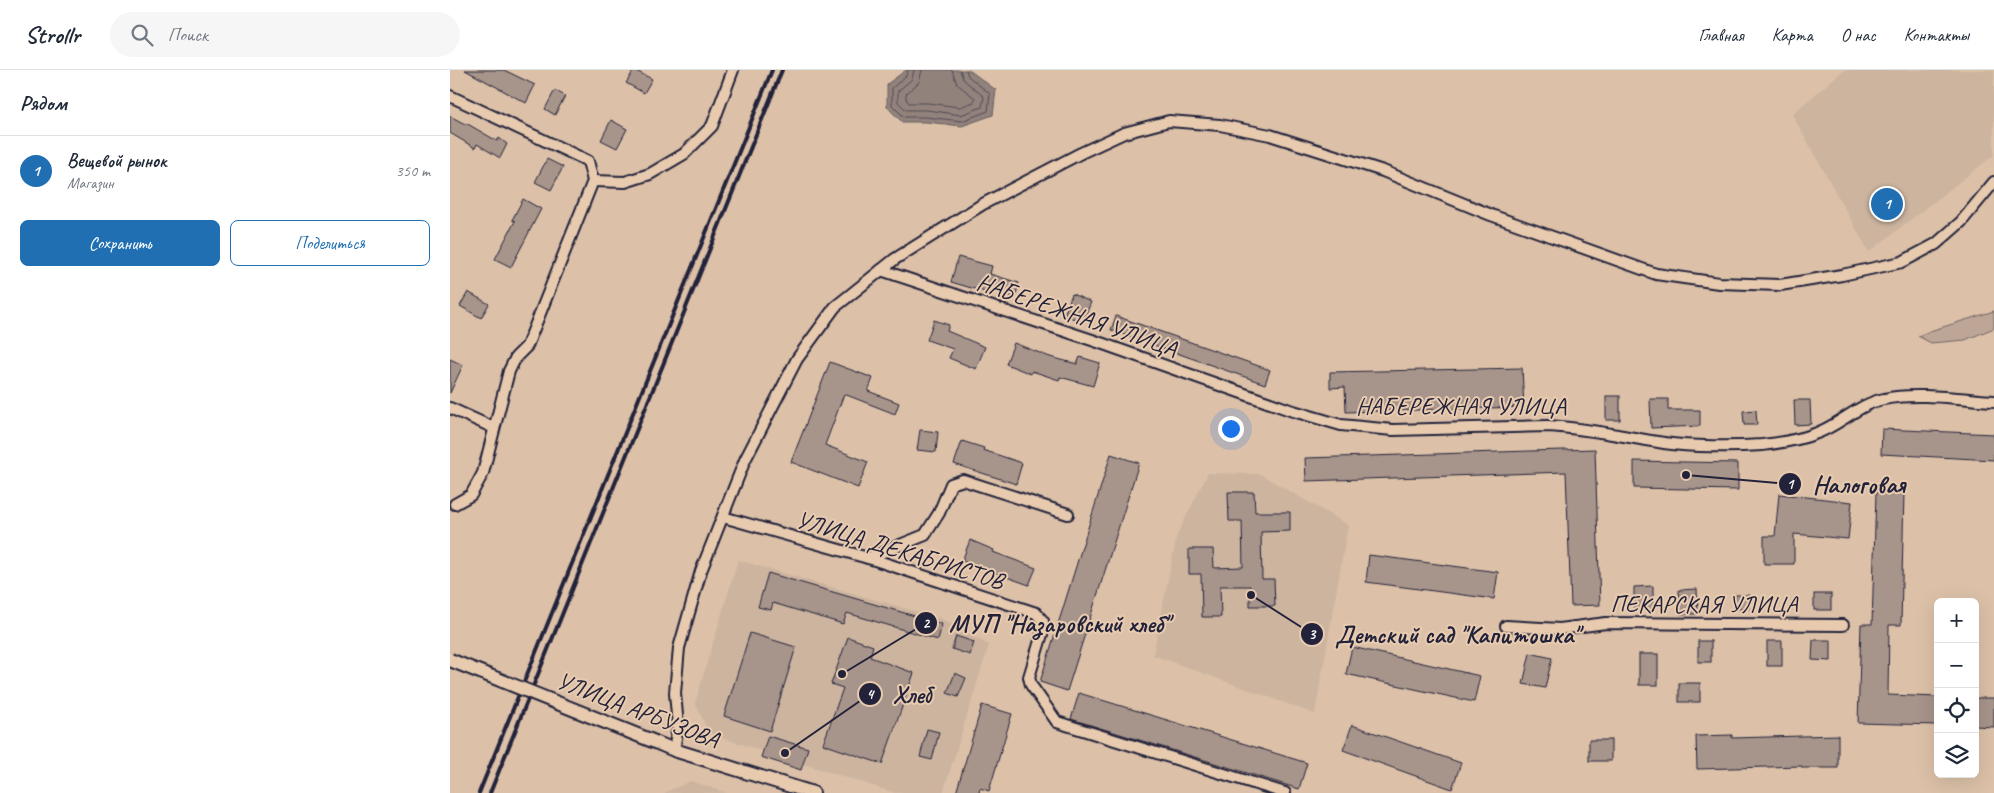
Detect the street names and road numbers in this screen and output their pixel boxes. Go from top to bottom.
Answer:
street label: НАБЕРЕЖНАЯ УЛИЦА [973,267,1182,364]
street label: НАБЕРЕЖНАЯ УЛИЦА [1356,391,1567,421]
street label: УЛИЦА ДЕКАБРИСТОВ [793,504,1009,596]
street label: ПЕКАРСКАЯ УЛИЦА [1610,589,1799,619]
street label: УЛИЦА АРБУЗОВА [553,665,724,755]

